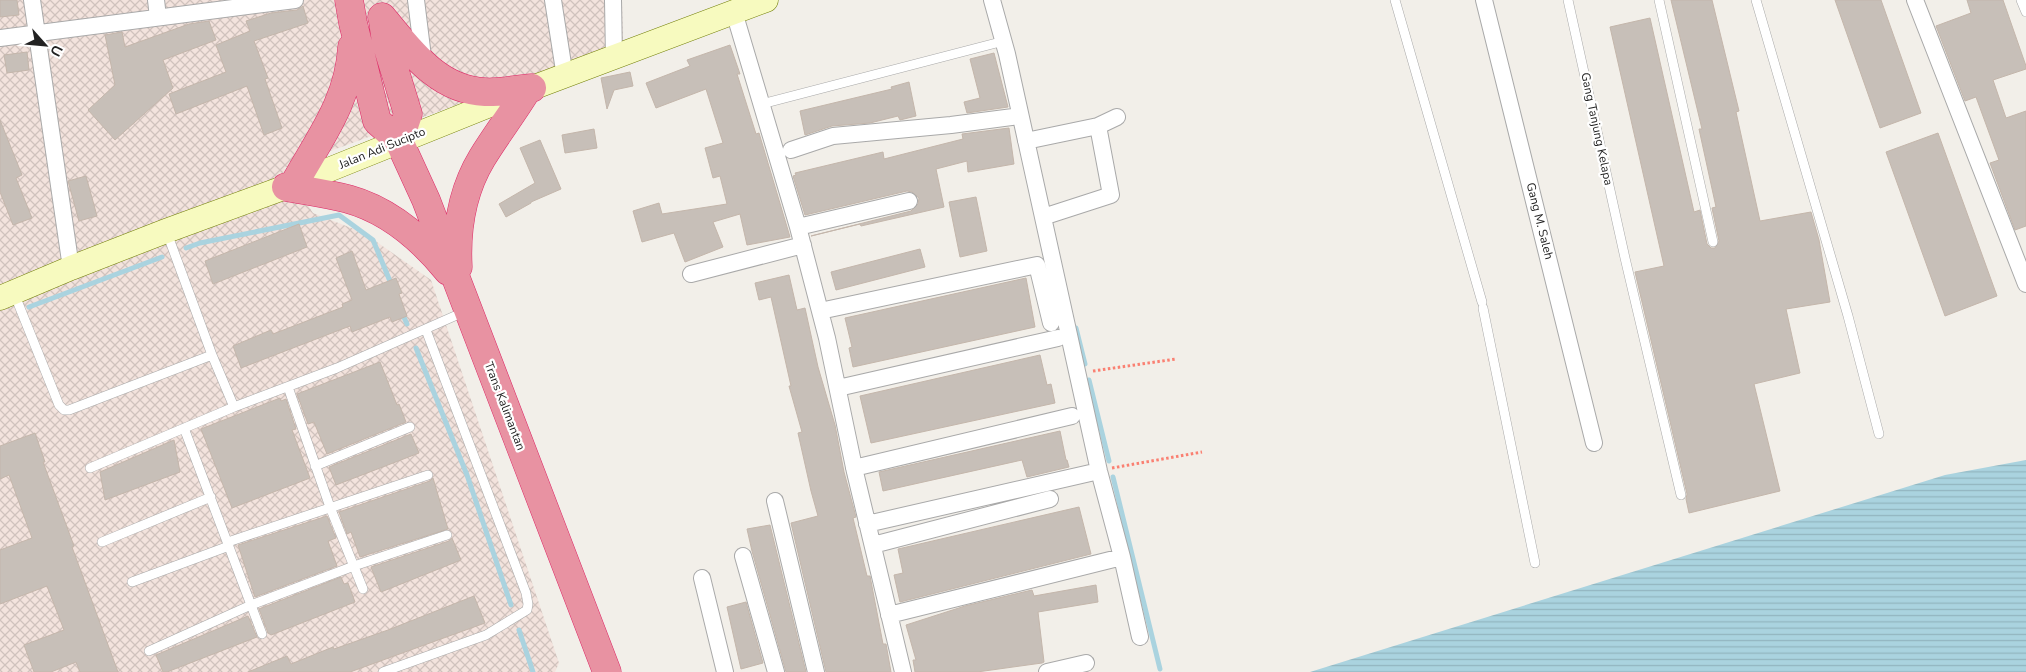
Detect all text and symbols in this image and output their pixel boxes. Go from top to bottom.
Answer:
north arrow [20,20,70,70]
text: U [45,42,67,60]
street label: Gang Tanjung Kelapa [1577,71,1617,187]
street label: Jalan Adi Sucipto [336,123,428,173]
street label: Gang M. Saleh [1523,181,1557,261]
street label: Trans Kalimantan [481,359,529,453]

